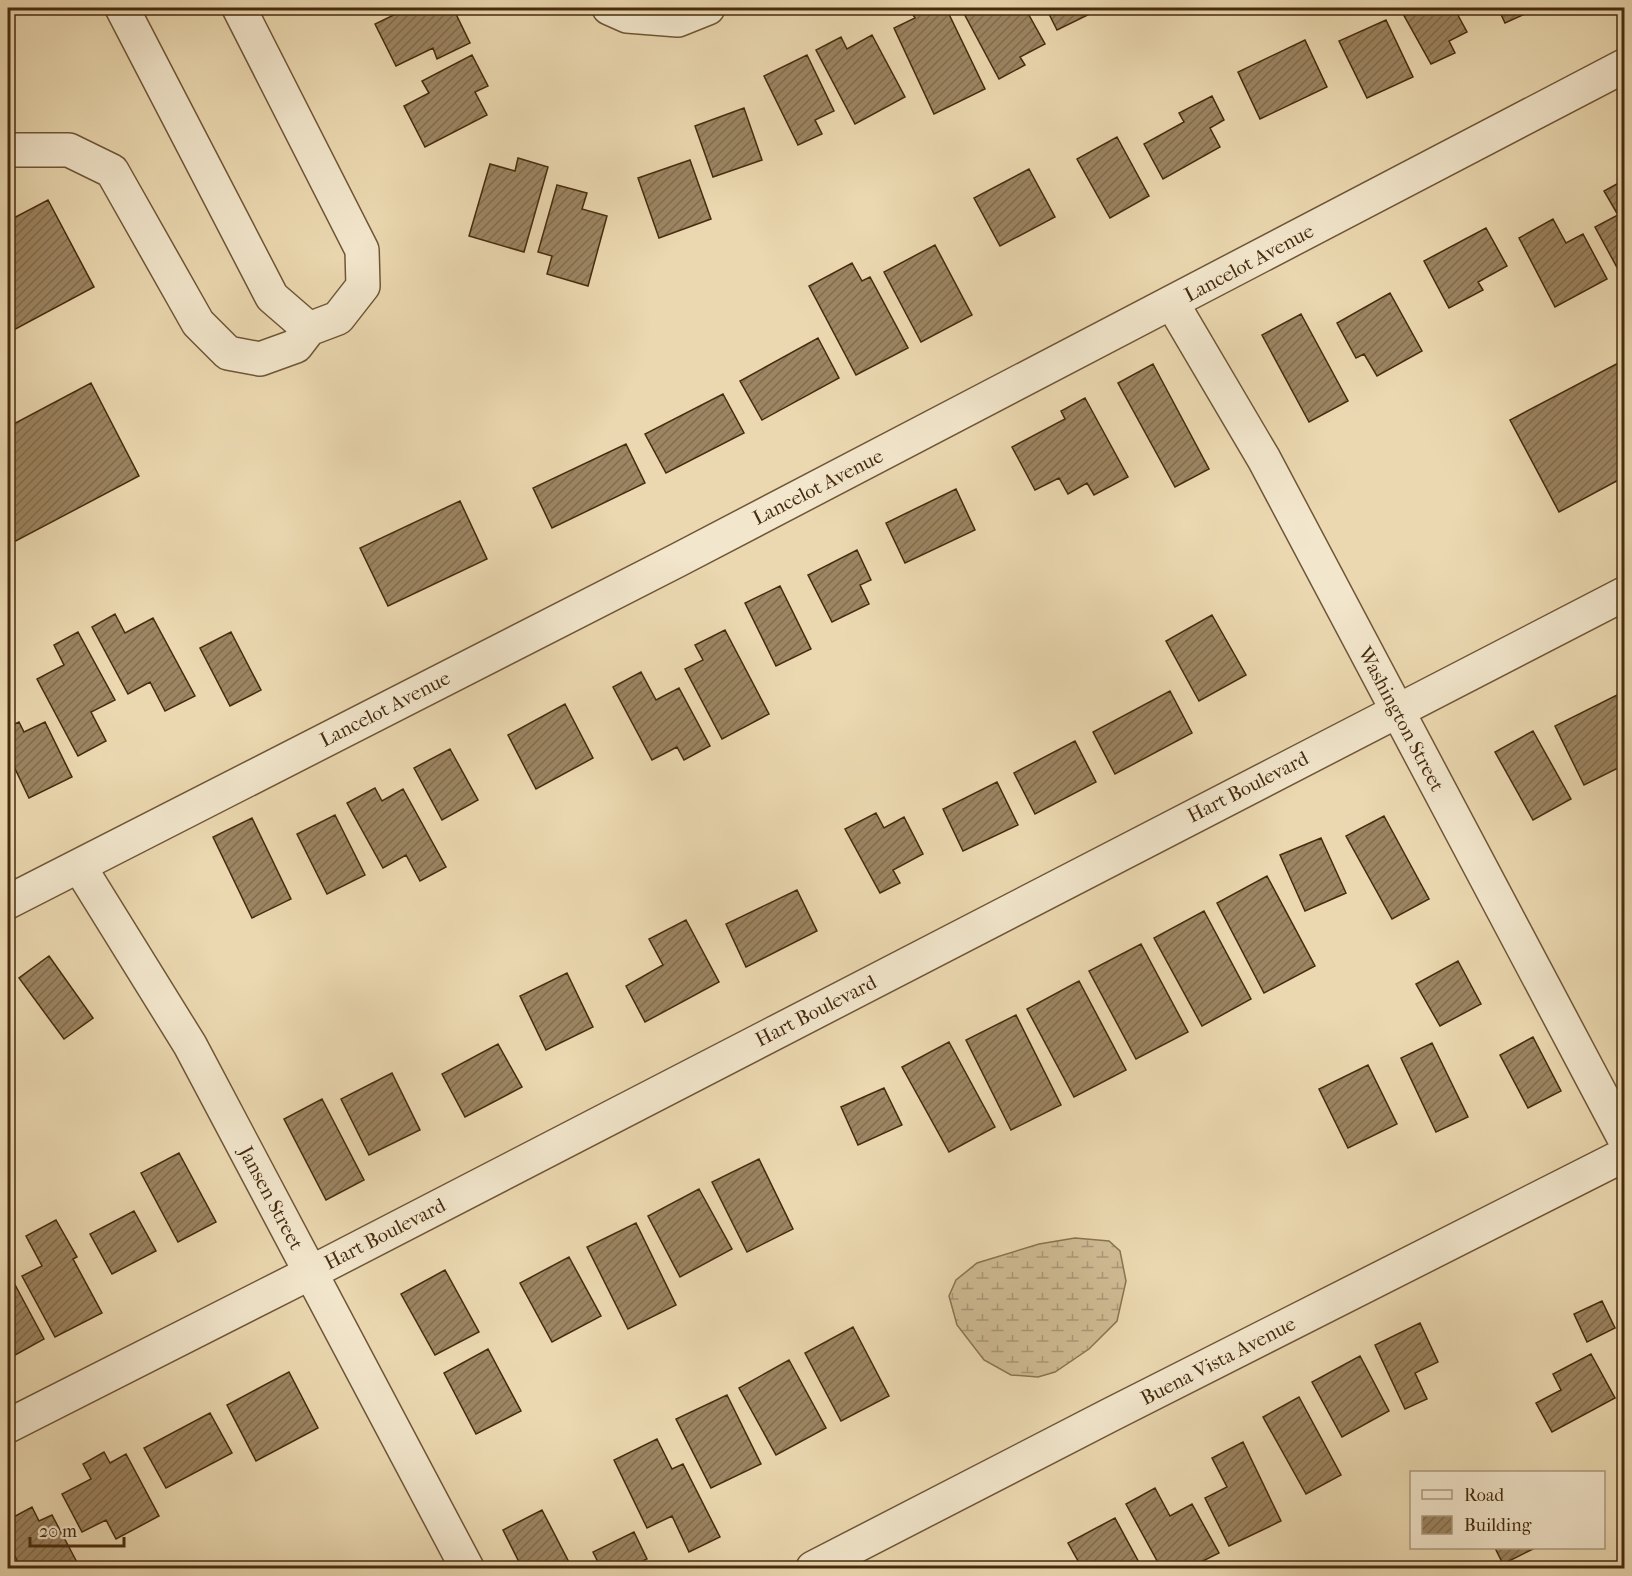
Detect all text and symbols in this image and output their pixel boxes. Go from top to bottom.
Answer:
street label: Lancelot Avenue [1181,219,1318,307]
street label: Lancelot Avenue [749,444,887,530]
street label: Washington Street [1353,642,1449,795]
street label: Lancelot Avenue [316,666,454,752]
street label: Hart Boulevard [1184,746,1313,827]
street label: Hart Boulevard [752,970,881,1051]
street label: Jansen Street [233,1141,308,1254]
street label: Hart Boulevard [321,1193,450,1274]
street label: Buena Vista Avenue [1137,1312,1299,1410]
legend [1410,1471,1605,1549]
text: Road [1464,1485,1504,1506]
scale bar [30,1510,124,1548]
text: Building [1464,1515,1532,1536]
text: 20 m [39,1521,77,1542]

